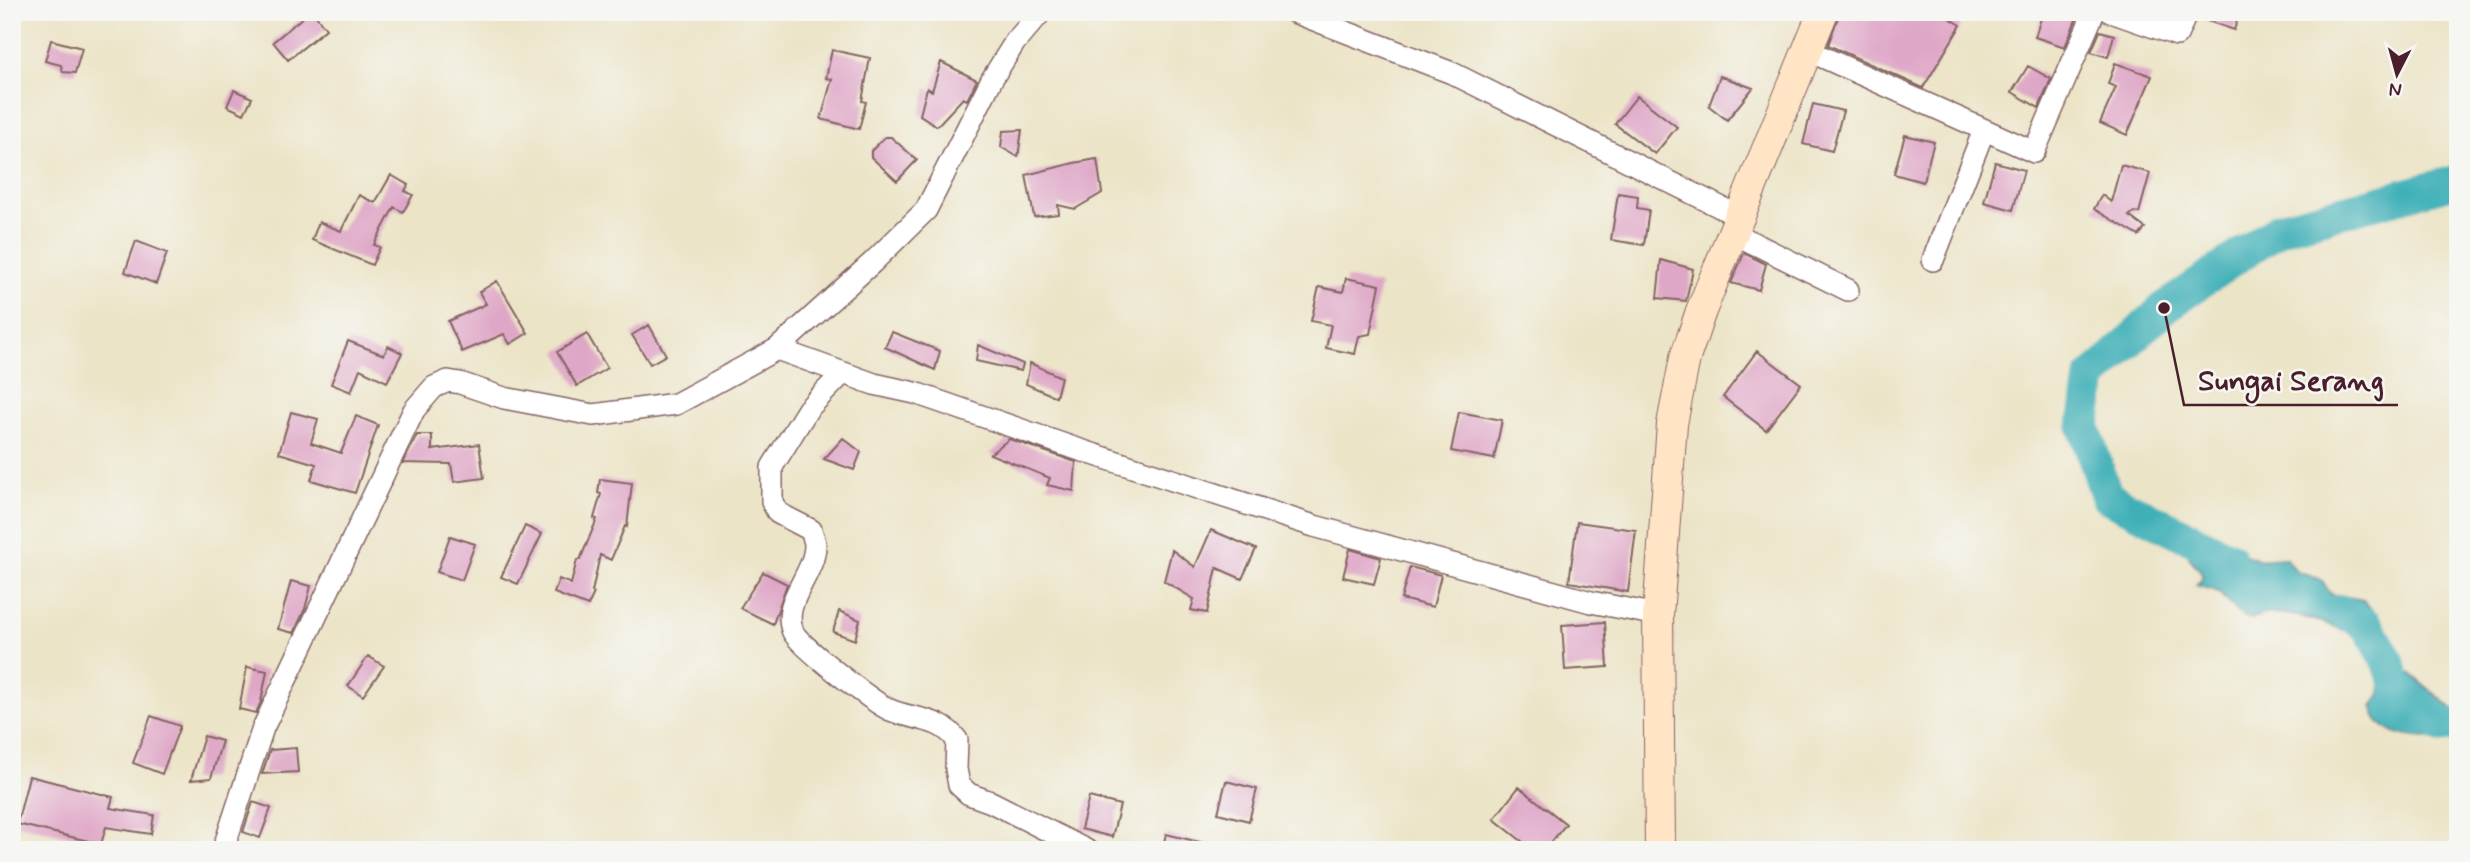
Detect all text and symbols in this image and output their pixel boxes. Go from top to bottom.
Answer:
north arrow [2362,38,2432,108]
text: N [2388,76,2403,103]
callout: Sungai Serang [2184,354,2398,405]
text: Sungai Serang [2198,362,2384,404]

